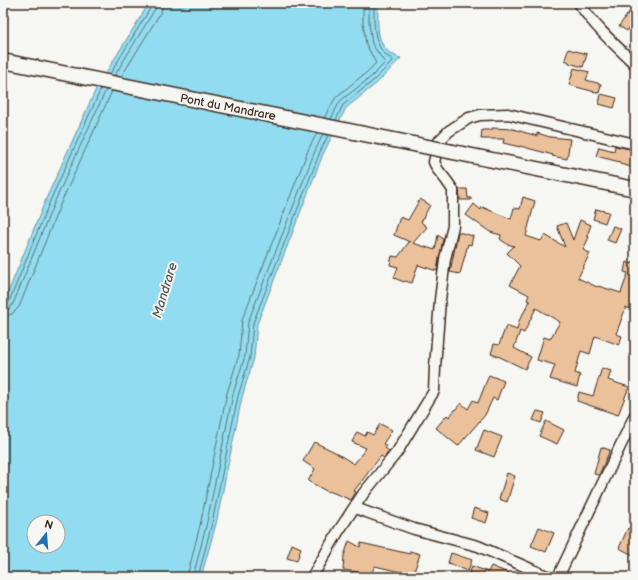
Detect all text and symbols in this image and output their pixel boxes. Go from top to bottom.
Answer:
street label: Pont du Mandrare [179,91,277,124]
water label: Mandrare [149,260,181,320]
north arrow [26,514,66,554]
text: N [43,517,55,532]

